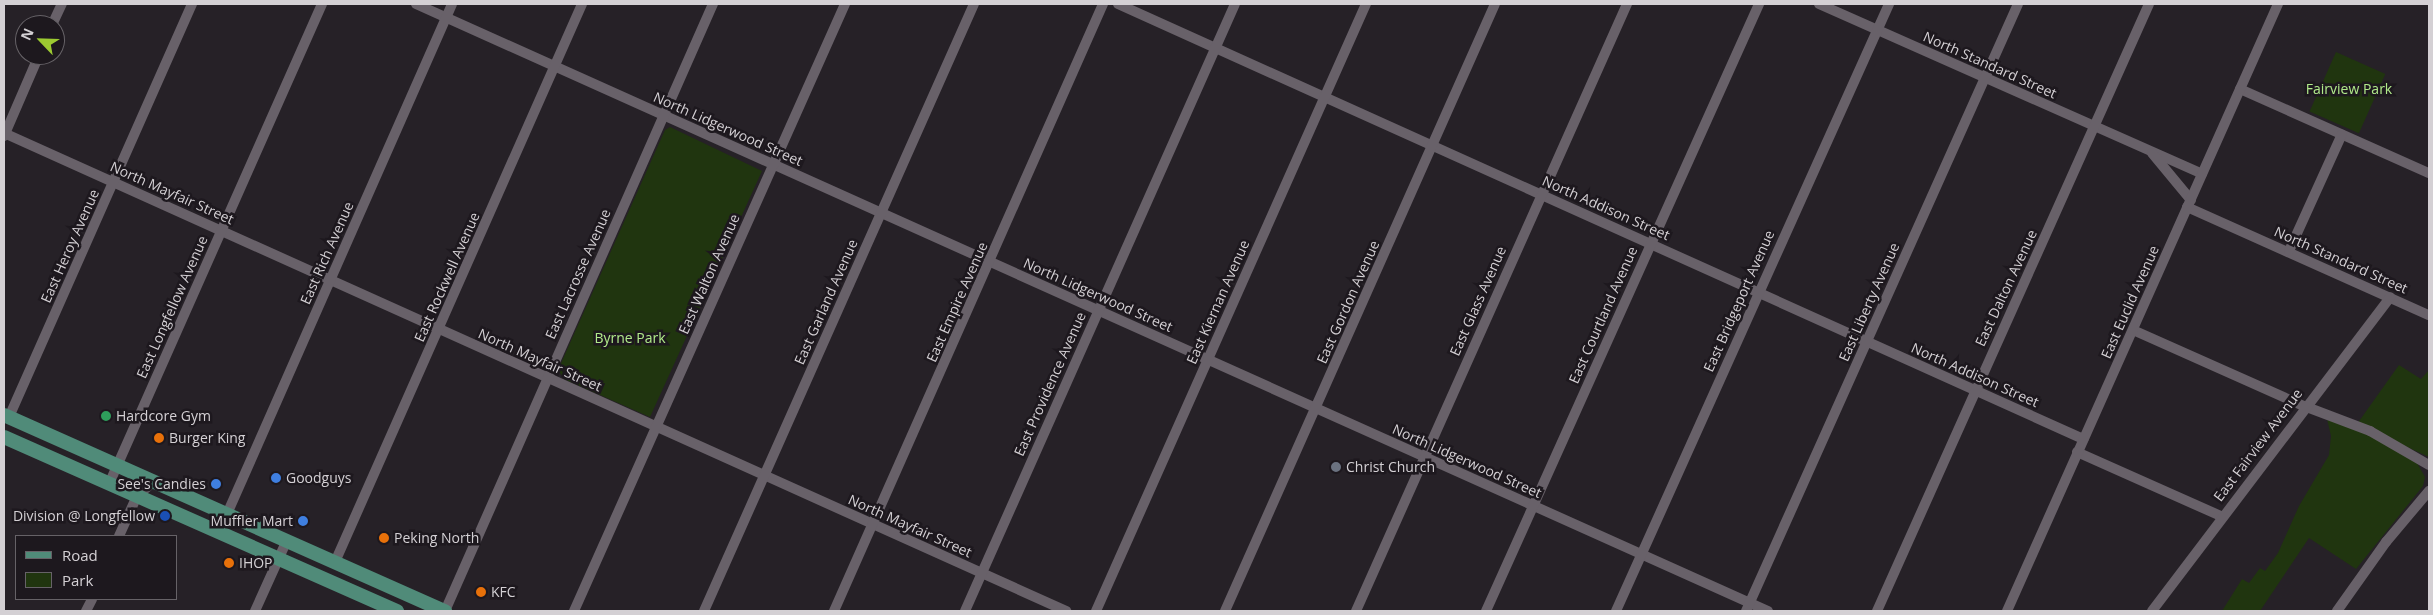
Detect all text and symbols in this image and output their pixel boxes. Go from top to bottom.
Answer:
north arrow [15,15,65,65]
text: N [16,25,38,43]
street label: North Standard Street [1921,28,2059,102]
park label: Fairview Park [2306,81,2392,97]
street label: North Lidgerwood Street [651,88,805,170]
street label: North Mayfair Street [107,158,237,228]
street label: North Addison Street [1540,172,1672,244]
street label: East Heroy Avenue [37,187,103,305]
street label: East Rich Avenue [297,199,357,307]
street label: East Lacrosse Avenue [542,206,614,342]
street label: East Rockwell Avenue [411,210,483,344]
street label: East Walton Avenue [675,211,743,337]
street label: North Standard Street [2272,223,2410,297]
street label: East Dalton Avenue [1972,227,2040,349]
street label: East Bridgeport Avenue [1700,228,1778,374]
street label: East Longfellow Avenue [133,233,211,381]
street label: East Garland Avenue [791,237,861,367]
street label: East Kiernan Avenue [1183,237,1253,367]
street label: East Gordon Avenue [1313,238,1383,366]
street label: East Empire Avenue [923,239,991,365]
street label: East Liberty Avenue [1835,240,1903,364]
street label: East Euclid Avenue [2098,243,2162,361]
street label: East Glass Avenue [1446,244,1510,358]
street label: East Courtland Avenue [1565,244,1641,386]
street label: North Lidgerwood Street [1021,254,1175,336]
street label: East Providence Avenue [1011,309,1089,459]
street label: North Mayfair Street [475,325,605,395]
park label: Byrne Park [594,330,666,346]
street label: North Addison Street [1909,339,2041,411]
street label: East Fairview Avenue [2210,385,2306,505]
place label: Hardcore Gym [116,408,211,424]
marker: Hardcore Gym [100,410,112,422]
street label: North Lidgerwood Street [1390,420,1544,502]
place label: Burger King [169,430,245,446]
marker: Burger King [153,432,165,444]
place label: Christ Church [1346,459,1435,475]
marker: Christ Church [1330,461,1342,473]
place label: Goodguys [286,470,351,486]
marker: Goodguys [270,472,282,484]
place label: See's Candies [117,476,206,492]
marker: See's Candies [210,478,222,490]
street label: North Mayfair Street [845,491,975,561]
place label: Division @ Longfellow [13,508,155,524]
marker: Division @ Longfellow [159,510,171,522]
place label: Muffler Mart [211,513,293,529]
marker: Muffler Mart [297,515,309,527]
place label: Peking North [394,530,479,546]
marker: Peking North [378,532,390,544]
legend [15,535,178,600]
text: Road [62,545,98,565]
place label: IHOP [239,555,273,571]
marker: IHOP [223,557,235,569]
text: Park [62,570,93,590]
place label: KFC [491,584,516,600]
marker: KFC [475,586,487,598]

